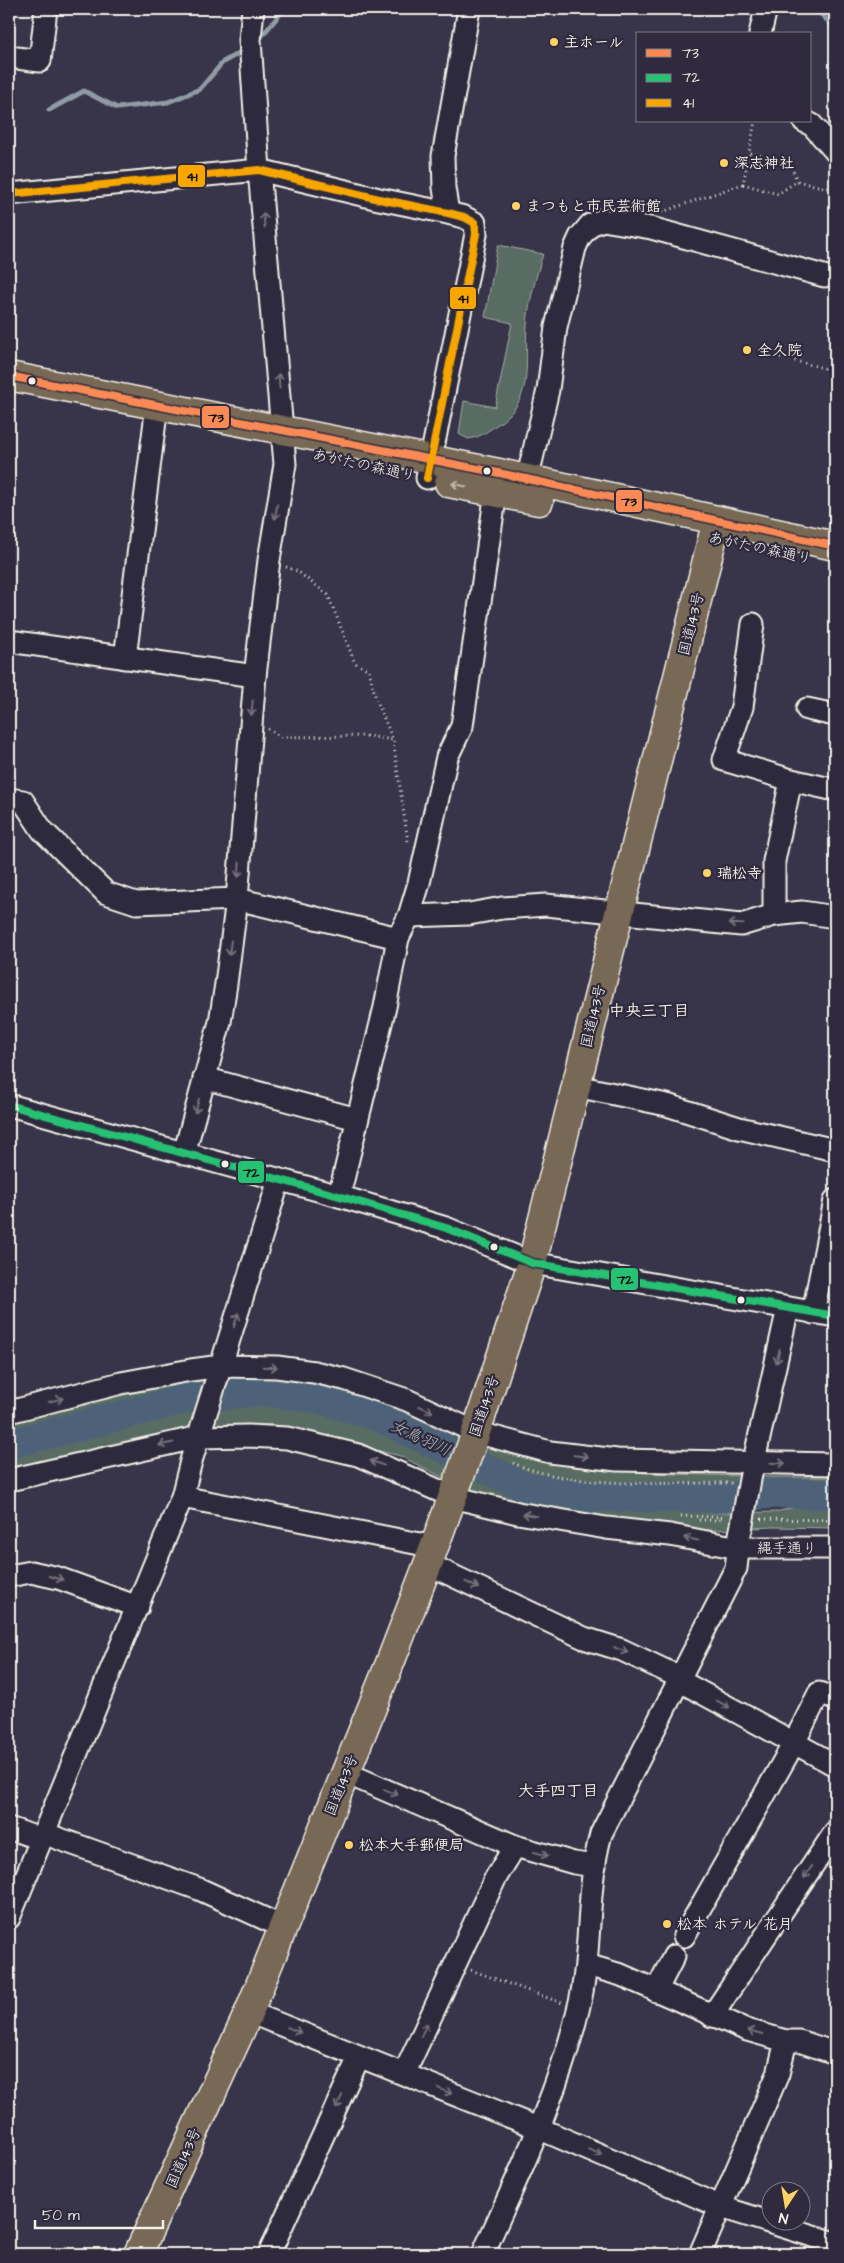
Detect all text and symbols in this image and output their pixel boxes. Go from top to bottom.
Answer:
place label: 主ホール [564,32,623,53]
legend [636,32,812,122]
marker: 主ホール [548,36,560,48]
text: 73 [682,43,699,64]
text: 72 [682,67,700,88]
text: 41 [682,93,694,114]
place label: 深志神社 [734,153,794,174]
marker: 深志神社 [718,157,730,169]
line badge: 41 [177,164,206,188]
text: 41 [186,167,198,187]
place label: まつもと市民芸術館 [526,196,661,217]
marker: まつもと市民芸術館 [510,200,522,212]
one-way arrow [259,212,268,228]
line badge: 41 [449,286,477,310]
text: 41 [457,289,469,309]
place label: 全久院 [757,340,802,361]
marker: 全久院 [741,344,753,356]
one-way arrow [274,374,284,390]
unlabelled marker [27,376,37,386]
line badge: 73 [201,405,230,429]
text: 73 [207,408,225,428]
street label: あがたの森通り [310,444,417,487]
unlabelled marker [482,466,492,476]
one-way arrow [452,480,468,489]
line badge: 73 [615,489,643,513]
text: 73 [620,492,638,512]
one-way arrow [271,504,281,520]
street label: あがたの森通り [706,527,813,570]
street label: 国道143号 [673,590,710,658]
one-way arrow [247,700,257,716]
one-way arrow [234,862,244,878]
place label: 瑞松寺 [717,863,762,884]
marker: 瑞松寺 [701,867,713,879]
one-way arrow [728,919,744,929]
one-way arrow [225,939,235,955]
street label: 国道143号 [576,982,611,1050]
district label: 中央三丁目 [609,1000,689,1022]
one-way arrow [191,1098,201,1114]
unlabelled marker [220,1159,230,1169]
line badge: 72 [237,1160,265,1184]
text: 72 [242,1163,260,1183]
unlabelled marker [489,1242,499,1252]
line badge: 72 [610,1267,639,1291]
text: 72 [616,1270,634,1290]
unlabelled marker [736,1295,746,1305]
one-way arrow [231,1312,241,1328]
one-way arrow [773,1347,782,1363]
one-way arrow [262,1363,278,1372]
street label: 国道143号 [464,1372,504,1440]
one-way arrow [47,1394,63,1404]
one-way arrow [418,1404,433,1414]
water label: 女鳥羽川 [387,1414,454,1461]
one-way arrow [159,1440,175,1450]
one-way arrow [572,1451,588,1461]
one-way arrow [370,1457,385,1467]
one-way arrow [770,1458,786,1468]
one-way arrow [522,1510,538,1520]
one-way arrow [683,1534,699,1543]
street label: 縄手通り [757,1538,817,1559]
one-way arrow [48,1574,64,1584]
one-way arrow [465,1580,480,1590]
one-way arrow [613,1645,628,1655]
one-way arrow [715,1699,730,1709]
street label: 国道143号 [320,1751,363,1819]
district label: 大手四丁目 [518,1780,598,1802]
one-way arrow [383,1788,398,1798]
place label: 松本大手郵便局 [359,1835,464,1856]
marker: 松本大手郵便局 [343,1839,355,1851]
one-way arrow [533,1849,549,1859]
one-way arrow [803,1865,813,1879]
place label: 松本 ホテル 花月 [677,1914,793,1935]
marker: 松本 ホテル 花月 [661,1918,673,1930]
one-way arrow [420,2023,429,2038]
one-way arrow [286,2026,301,2036]
one-way arrow [747,2027,763,2037]
one-way arrow [437,2086,452,2096]
one-way arrow [333,2094,343,2109]
street label: 国道143号 [161,2124,206,2192]
one-way arrow [587,2148,602,2158]
north arrow [762,2180,812,2230]
scale bar [35,2198,162,2230]
text: 50 m [42,2205,80,2226]
text: N [777,2207,790,2228]

